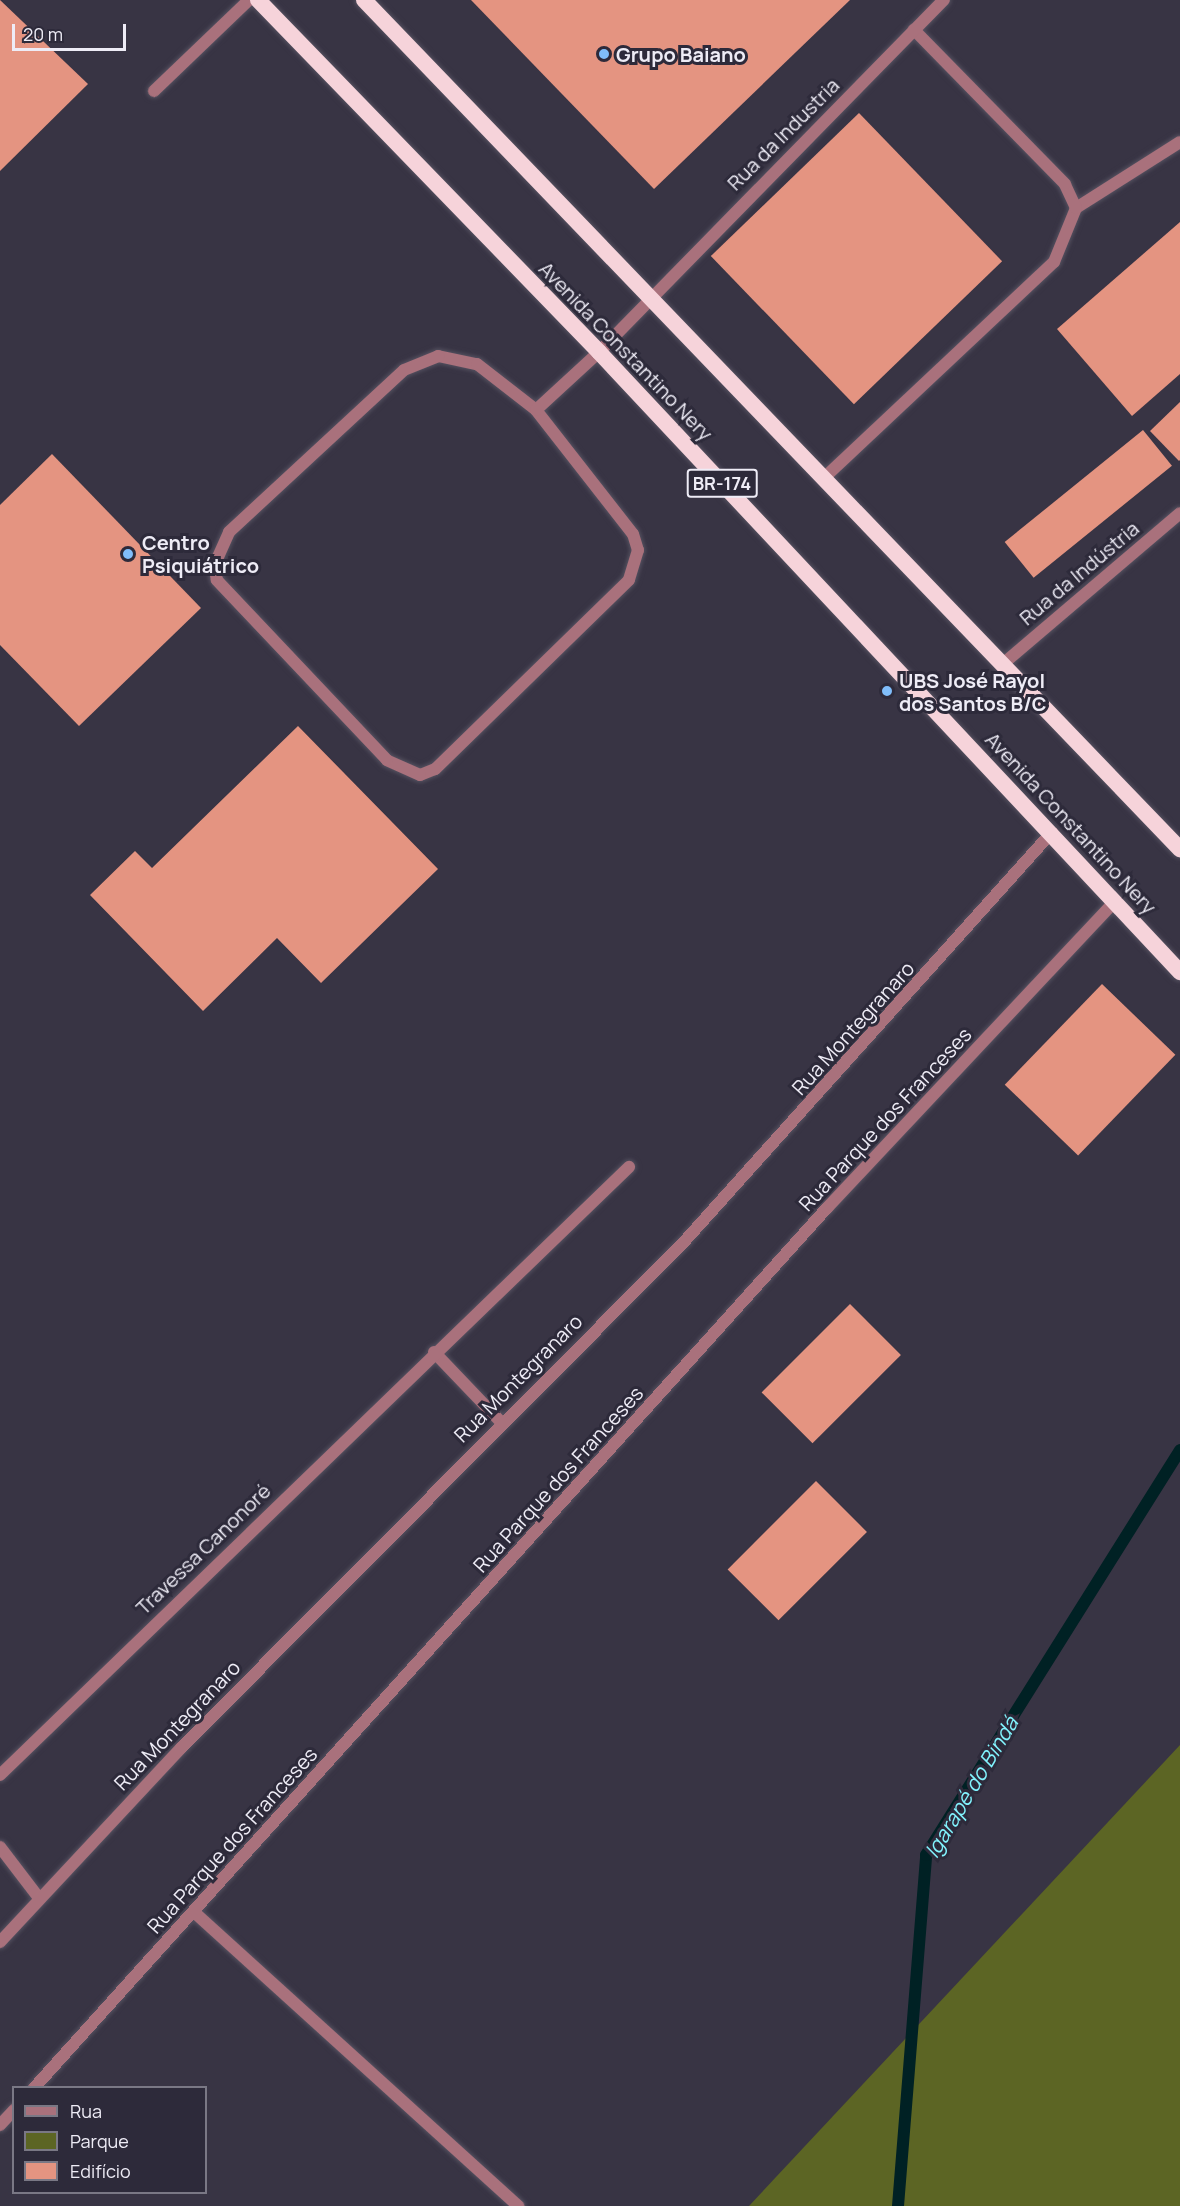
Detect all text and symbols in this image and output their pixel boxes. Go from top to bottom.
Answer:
scale bar [15,12,129,50]
text: 20 m [23,22,63,46]
place label: Grupo Baiano [616,42,746,66]
marker: Grupo Baiano [597,47,611,61]
street label: Rua da Industria [722,73,844,195]
street label: Avenida Constantino Nery [534,257,718,445]
road number: BR-174 [686,468,758,498]
street label: Rua da Indústria [1014,516,1144,630]
place label: Centro Psiquiátrico [142,530,259,577]
marker: Centro Psiquiátrico [119,545,137,563]
place label: UBS José Rayol dos Santos B/C [899,668,1047,715]
marker: UBS José Rayol dos Santos B/C [880,684,894,698]
street label: Avenida Constantino Nery [981,727,1161,919]
street label: Rua Montegranaro [787,956,919,1100]
street label: Rua Parque dos Franceses [794,1022,976,1216]
street label: Rua Montegranaro [449,1309,587,1447]
street label: Rua Parque dos Franceses [468,1381,648,1577]
street label: Travessa Canonoré [131,1479,275,1619]
street label: Rua Montegranaro [109,1655,245,1795]
water label: Igarapé do Bindá [919,1712,1023,1862]
street label: Rua Parque dos Franceses [142,1742,322,1938]
legend [12,2086,207,2194]
text: Rua [70,2099,102,2123]
text: Parque [70,2129,129,2153]
text: Edifício [70,2159,131,2183]

